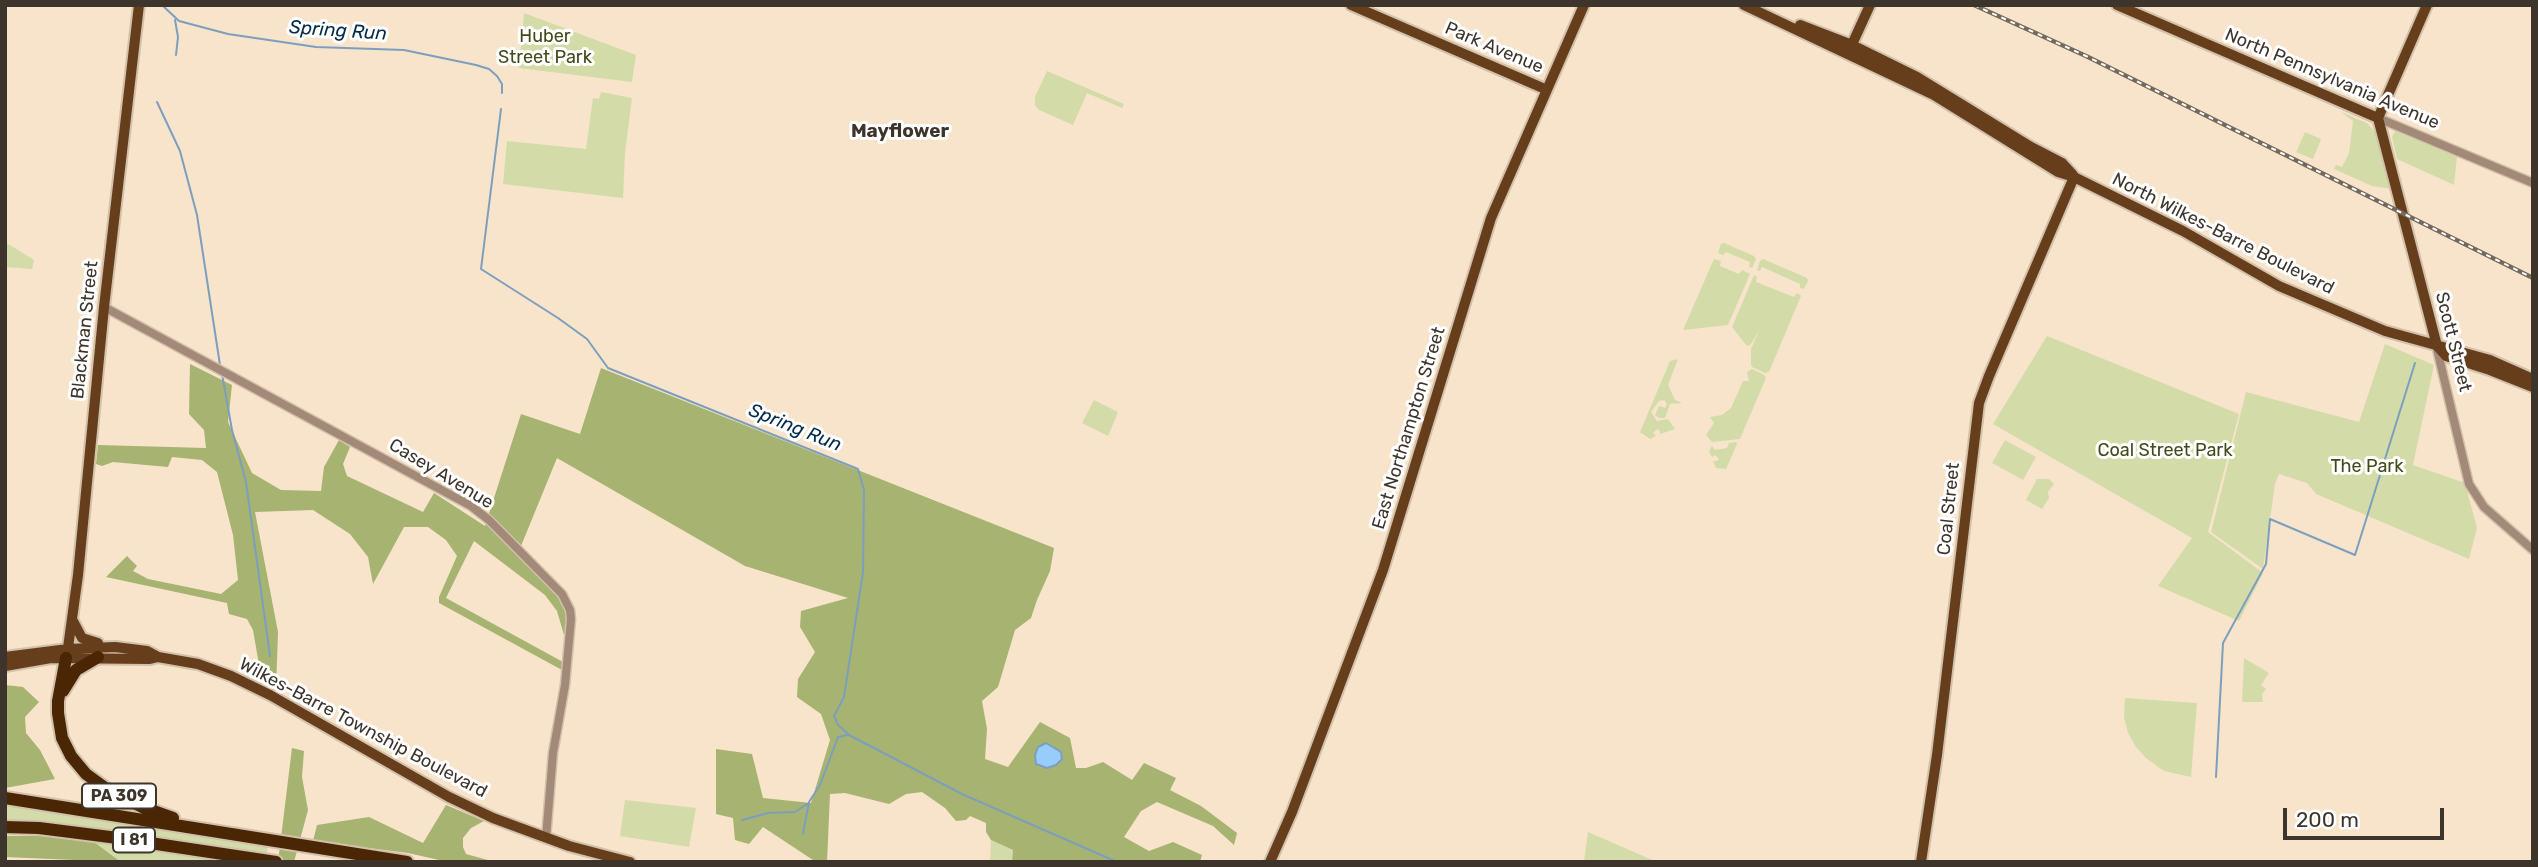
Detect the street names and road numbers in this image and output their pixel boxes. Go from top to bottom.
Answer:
street label: Park Avenue [1442,18,1546,78]
street label: North Pennsylvania Avenue [2222,24,2442,134]
street label: North Wilkes-Barre Boulevard [2109,169,2337,299]
street label: Blackman Street [67,260,103,400]
street label: Scott Street [2430,290,2476,394]
street label: East Northampton Street [1368,324,1450,532]
street label: Casey Avenue [385,434,497,514]
street label: Coal Street [1933,462,1965,556]
street label: Wilkes-Barre Township Boulevard [235,653,491,803]
road number: PA 309 [82,783,156,808]
road number: I 81 [113,828,155,852]

